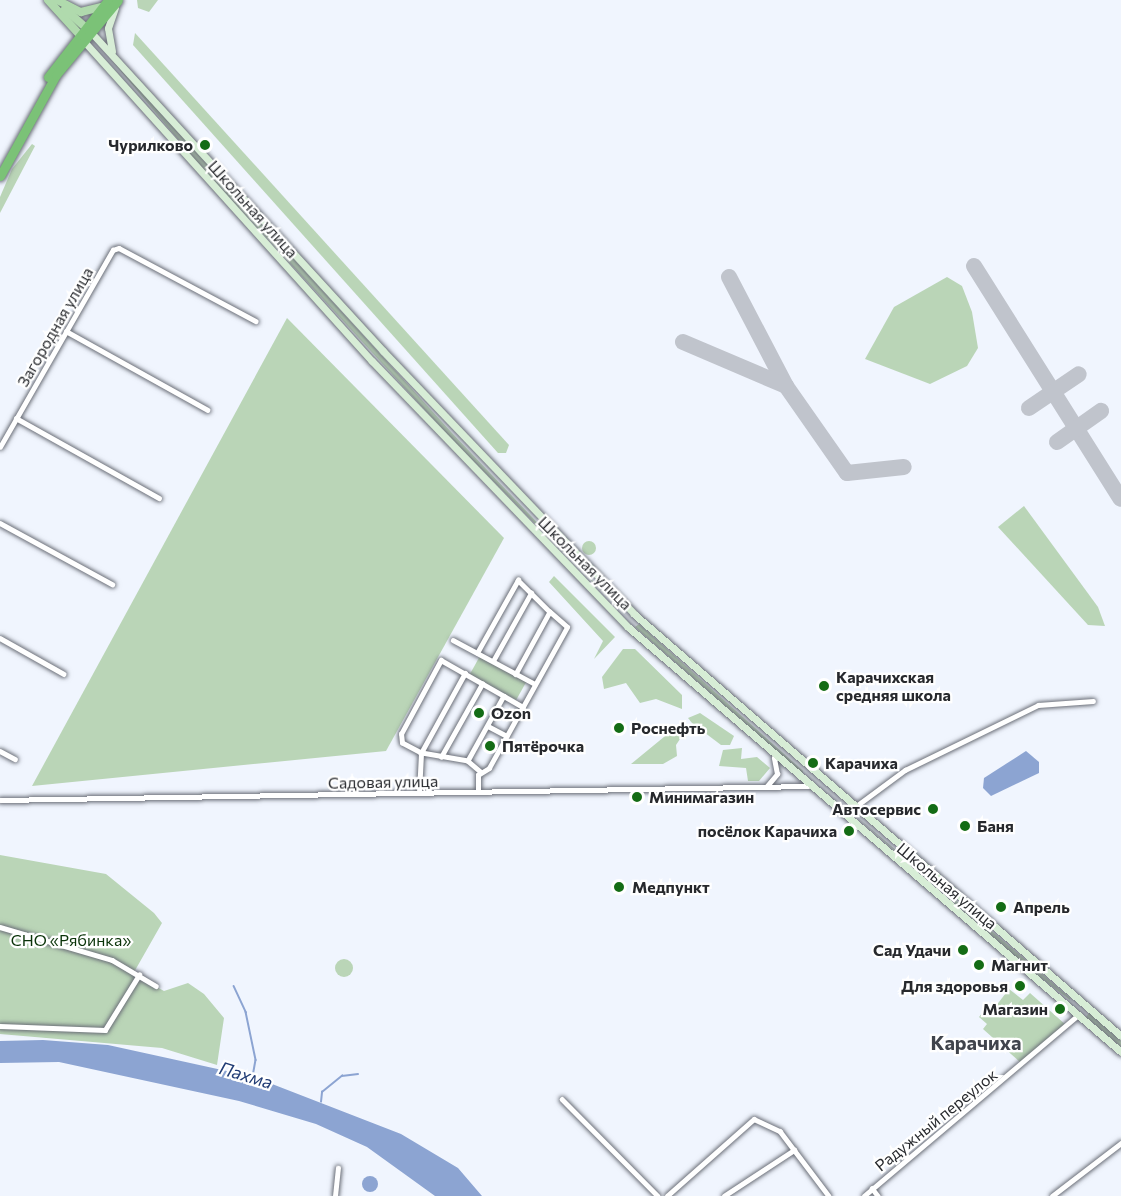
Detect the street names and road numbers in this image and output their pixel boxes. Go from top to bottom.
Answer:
street label: Школьная улица [204,156,302,262]
street label: Загородная улица [13,264,97,390]
street label: Школьная улица [534,512,636,614]
street label: Садовая улица [328,771,438,793]
street label: Школьная улица [893,839,1001,933]
street label: Радужный переулок [871,1065,1001,1175]

